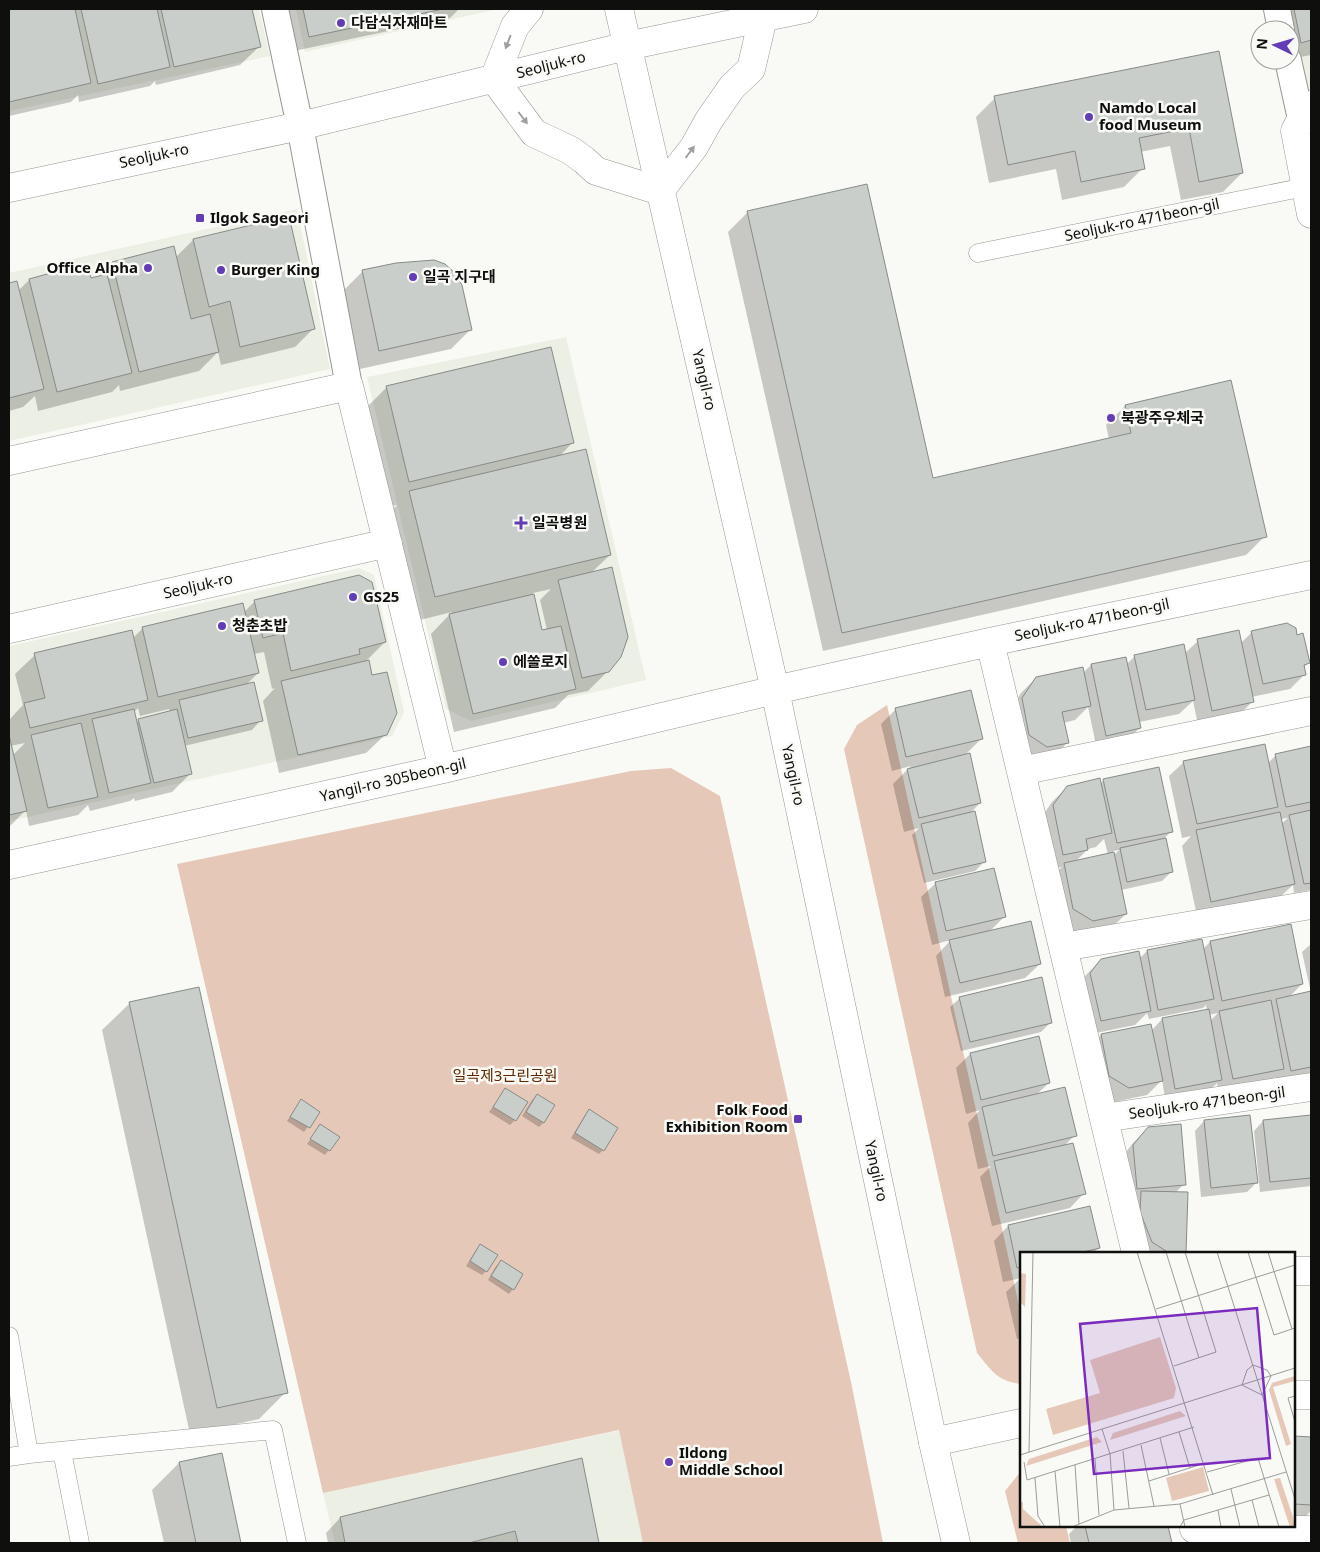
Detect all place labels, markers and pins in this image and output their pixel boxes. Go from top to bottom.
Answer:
place label: 다담식자재마트 [351,12,448,32]
marker: 다담식자재마트 [335,17,347,29]
place label: Namdo Local food Museum [1099,97,1202,134]
marker: Namdo Local food Museum [1083,111,1095,123]
place label: Ilgok Sageori [210,207,309,227]
marker: Ilgok Sageori [194,212,206,224]
place label: Office Alpha [46,257,138,277]
place label: Burger King [231,259,320,279]
marker: Office Alpha [142,262,154,274]
marker: Burger King [215,264,227,276]
place label: 일곡 지구대 [423,266,496,286]
marker: 일곡 지구대 [407,271,419,283]
place label: 북광주우체국 [1121,407,1204,427]
marker: 북광주우체국 [1105,412,1117,424]
place label: 일곡병원 [532,512,587,532]
marker: 일곡병원 [514,516,528,530]
place label: GS25 [363,586,399,606]
marker: GS25 [347,591,359,603]
place label: 청춘초밥 [232,615,287,635]
marker: 청춘초밥 [216,620,228,632]
place label: 에쏠로지 [513,651,568,671]
marker: 에쏠로지 [497,656,509,668]
place label: Folk Food Exhibition Room [665,1099,788,1136]
marker: Folk Food Exhibition Room [792,1113,804,1125]
place label: Ildong Middle School [679,1442,783,1479]
marker: Ildong Middle School [663,1456,675,1468]

